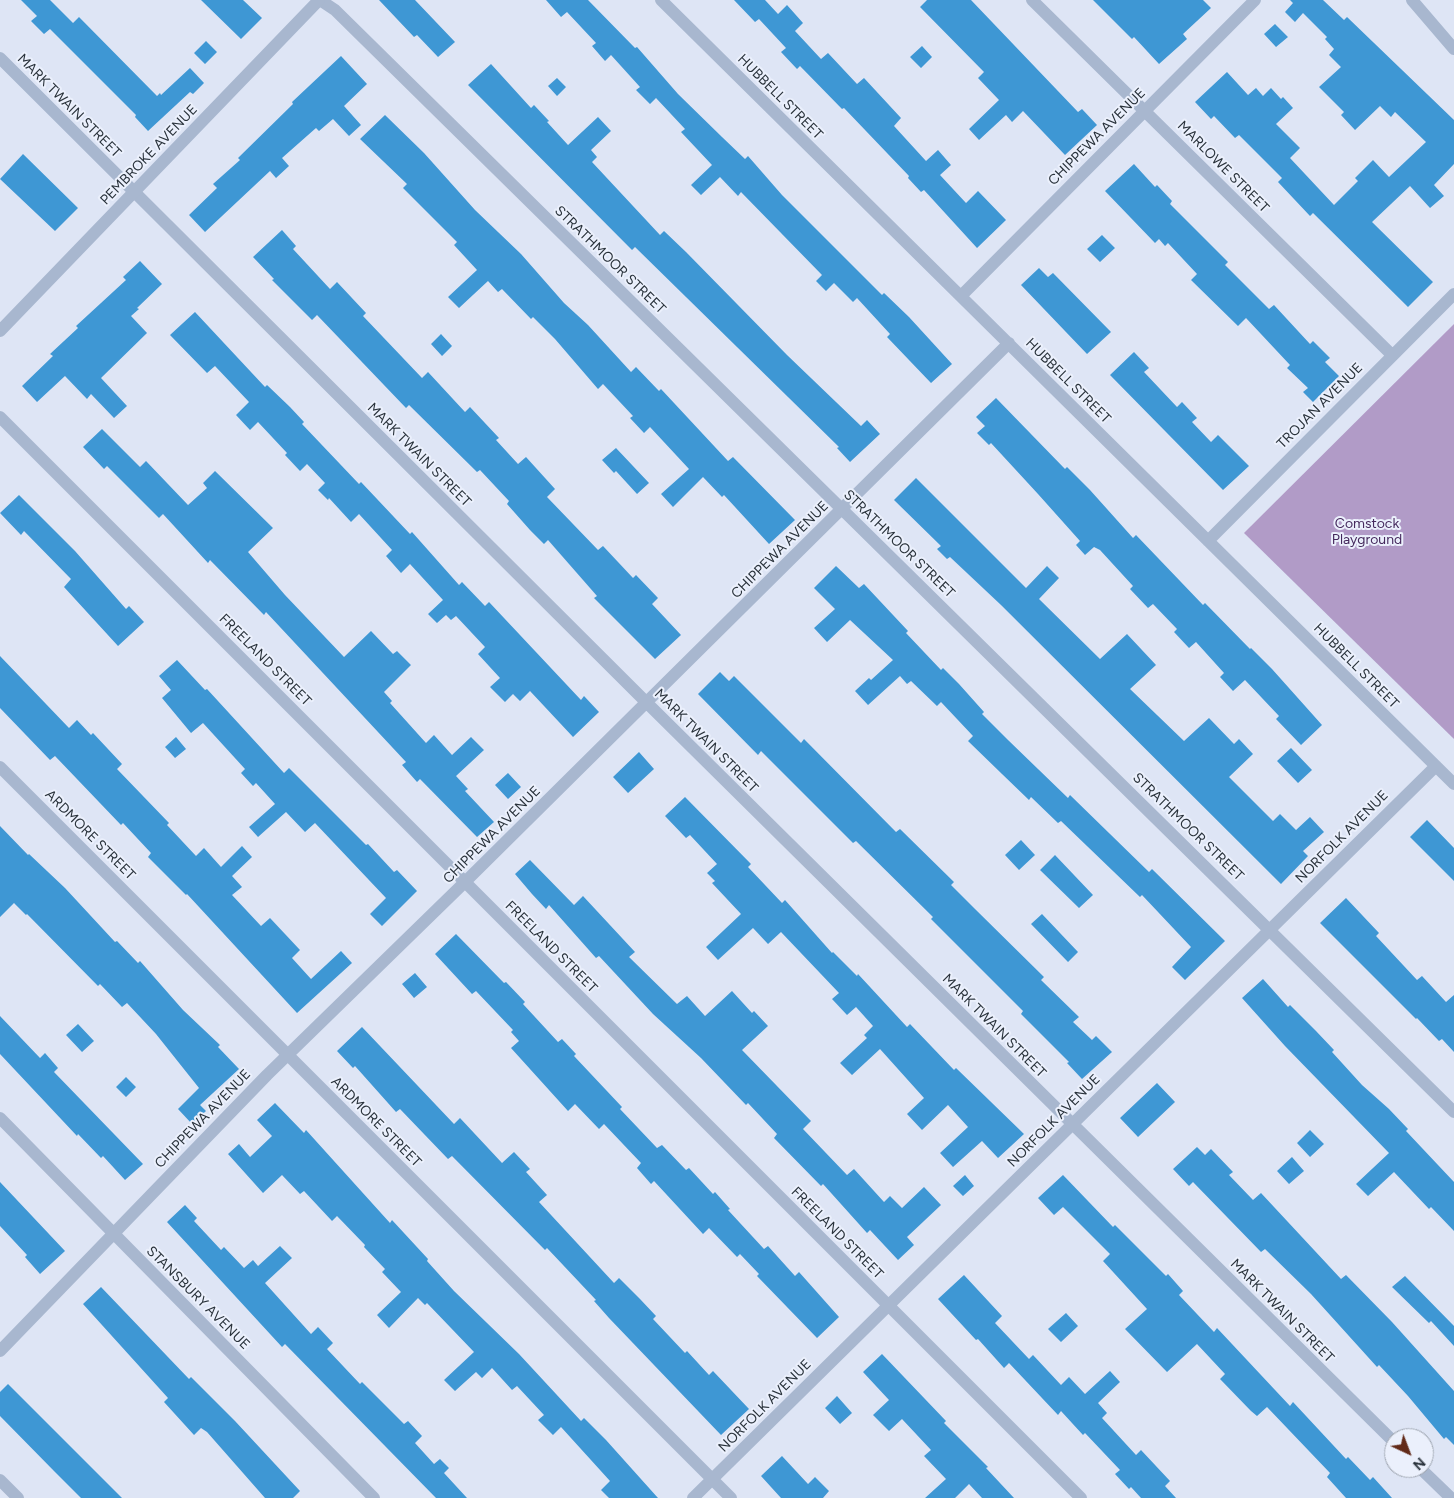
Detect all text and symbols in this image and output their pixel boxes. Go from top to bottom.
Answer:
street label: MARK TWAIN STREET [14,51,124,161]
street label: HUBBELL STREET [734,51,826,143]
street label: CHIPPEWA AVENUE [1045,85,1149,189]
street label: PEMBROKE AVENUE [97,101,201,209]
street label: MARLOWE STREET [1174,118,1272,216]
street label: STRATHMOOR STREET [551,203,669,317]
street label: HUBBELL STREET [1022,335,1114,427]
street label: TROJAN AVENUE [1274,360,1366,452]
street label: MARK TWAIN STREET [364,400,474,510]
street label: STRATHMOOR STREET [840,487,958,601]
street label: CHIPPEWA AVENUE [728,498,832,602]
park label: Comstock Playground [1332,516,1402,548]
street label: FREELAND STREET [216,611,314,709]
street label: HUBBELL STREET [1310,620,1402,712]
street label: MARK TWAIN STREET [651,686,761,796]
street label: STRATHMOOR STREET [1129,770,1247,884]
street label: CHIPPEWA AVENUE [440,783,544,887]
street label: ARDMORE STREET [41,786,139,884]
street label: NORFOLK AVENUE [1292,787,1392,887]
street label: FREELAND STREET [502,898,600,996]
street label: MARK TWAIN STREET [939,971,1049,1081]
street label: CHIPPEWA AVENUE [152,1066,254,1172]
street label: NORFOLK AVENUE [1004,1071,1104,1171]
street label: ARDMORE STREET [327,1073,425,1171]
street label: FREELAND STREET [788,1184,886,1282]
street label: STANSBURY AVENUE [143,1243,253,1353]
street label: MARK TWAIN STREET [1227,1256,1337,1366]
street label: NORFOLK AVENUE [715,1356,815,1456]
north arrow [1384,1428,1434,1478]
text: N [1409,1454,1429,1474]

